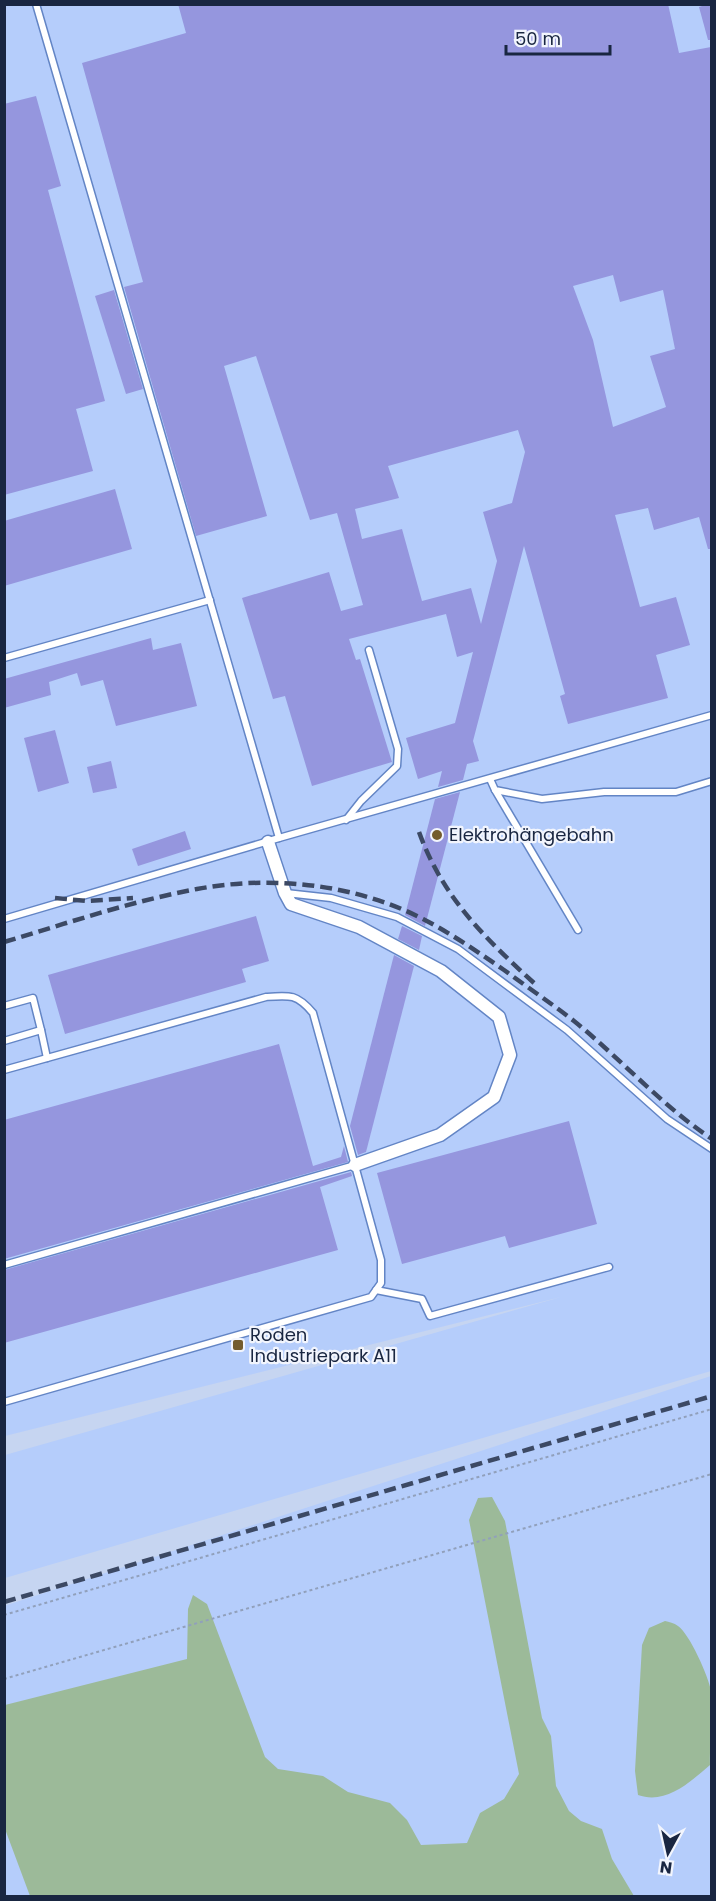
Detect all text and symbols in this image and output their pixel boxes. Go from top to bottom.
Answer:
scale bar [506,18,610,56]
text: 50 m [515,26,561,51]
place label: Elektrohängebahn [449,822,614,847]
marker: Elektrohängebahn [430,828,444,842]
place label: Roden Industriepark A11 [250,1322,397,1368]
marker: Roden Industriepark A11 [231,1338,245,1352]
north arrow [638,1823,698,1883]
text: N [658,1855,674,1880]

